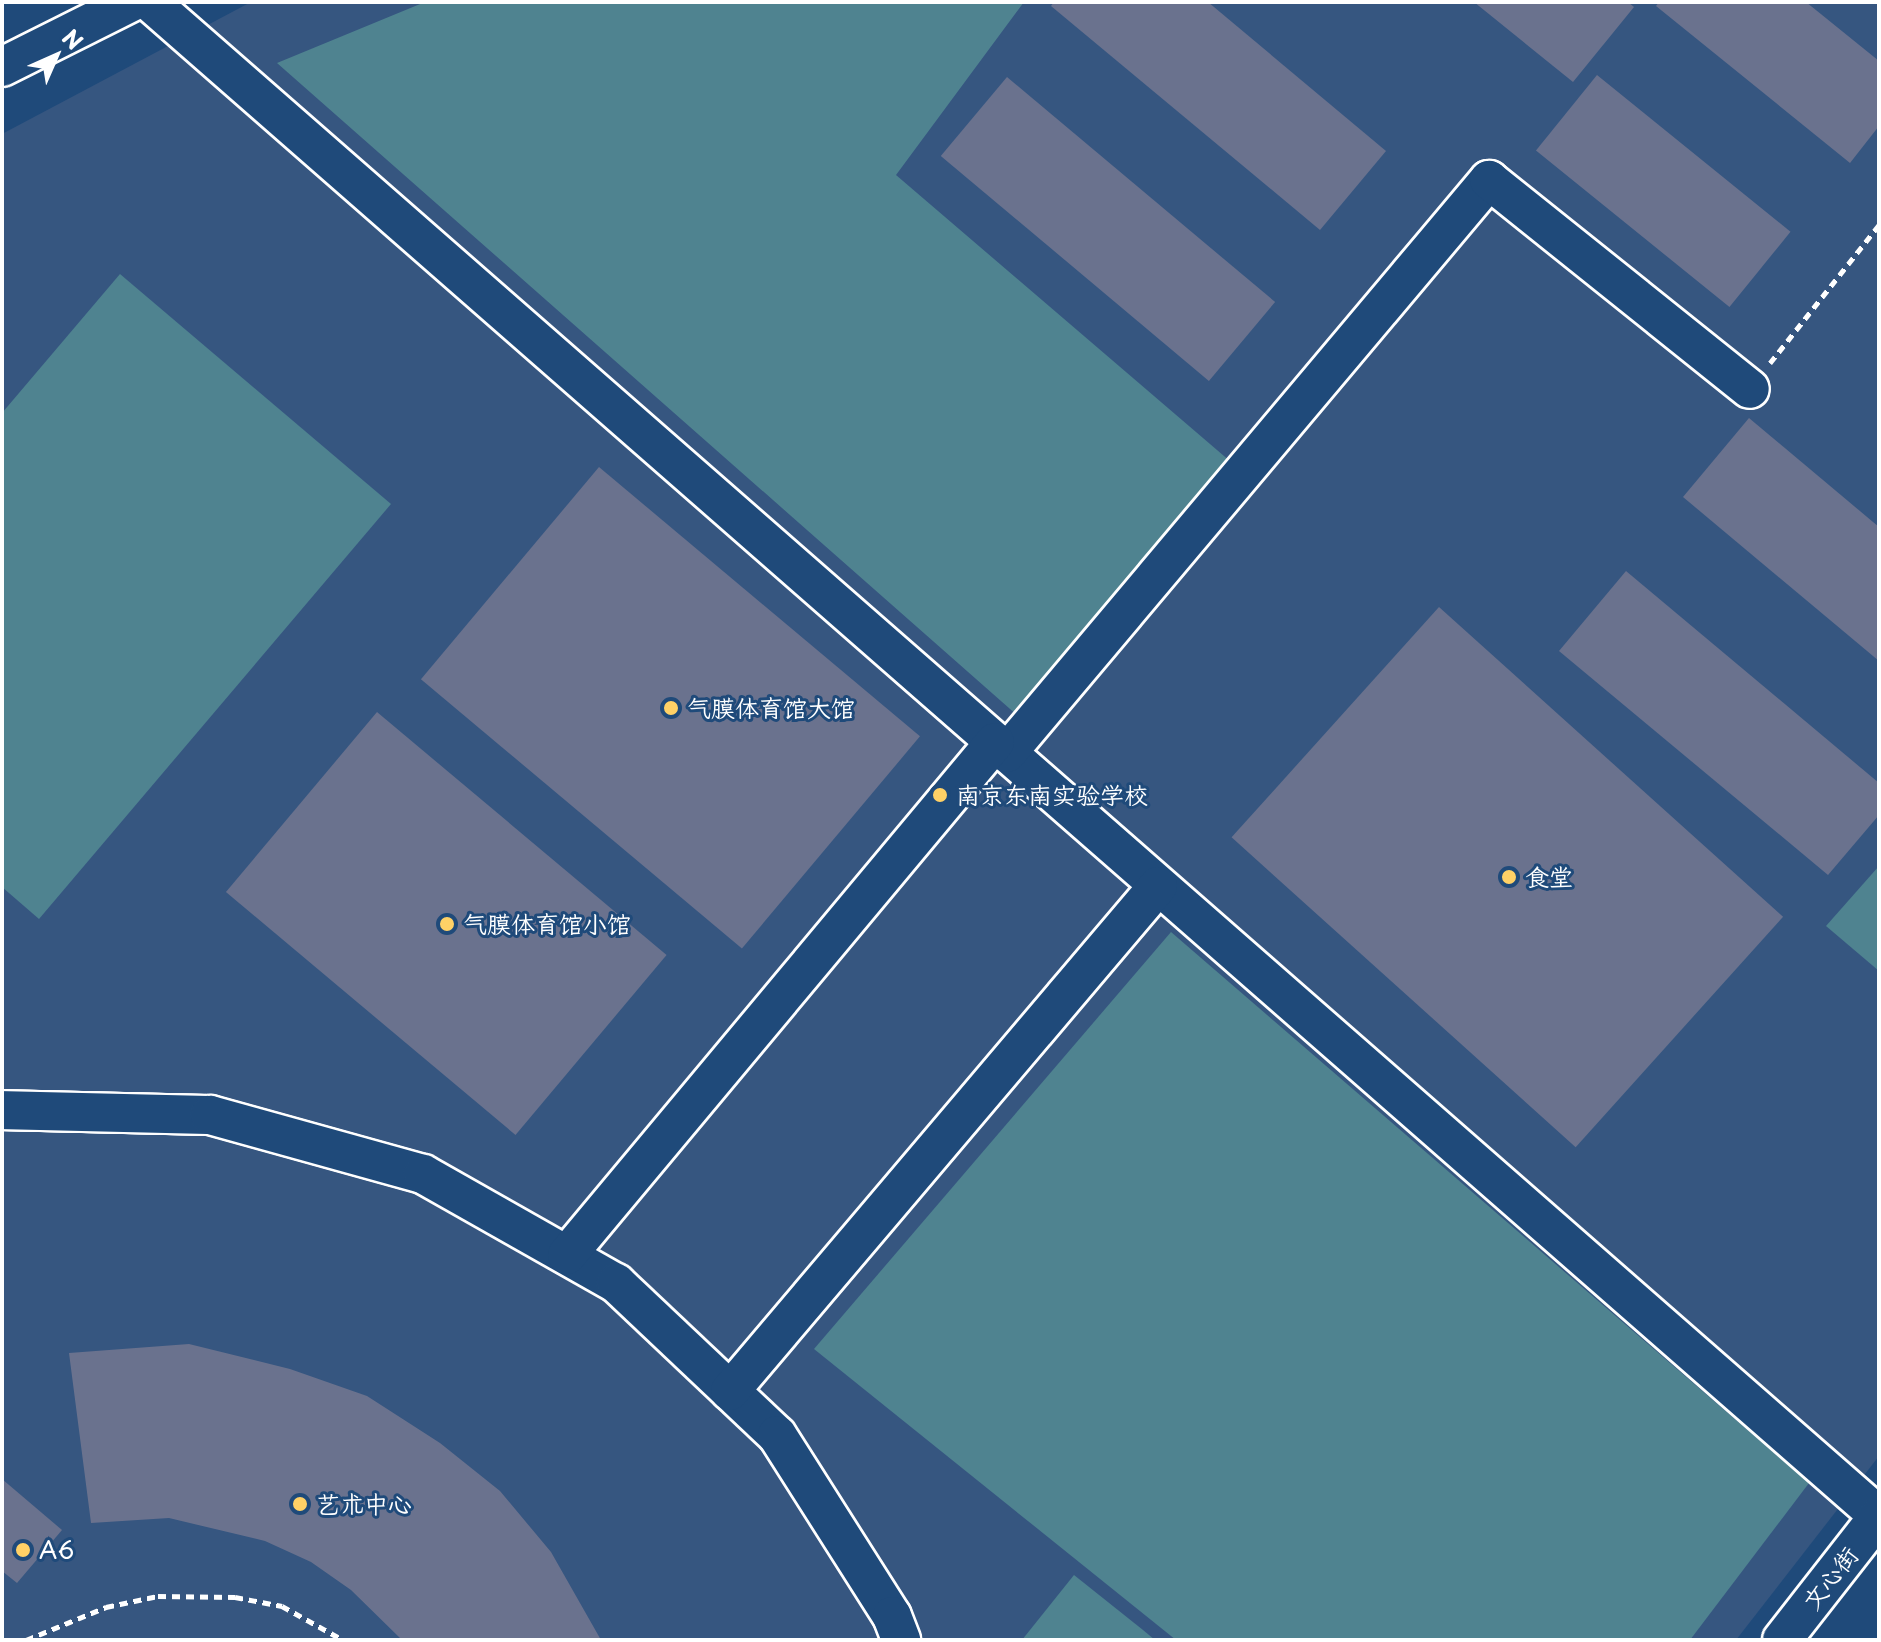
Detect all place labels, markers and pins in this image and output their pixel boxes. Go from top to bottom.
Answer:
place label: 气膜体育馆大馆 [687,694,855,722]
marker: 气膜体育馆大馆 [662,699,680,717]
place label: 南京东南实验学校 [956,781,1148,809]
marker: 南京东南实验学校 [931,786,949,804]
place label: 食堂 [1525,863,1573,891]
marker: 食堂 [1500,868,1518,886]
place label: 气膜体育馆小馆 [463,910,631,938]
marker: 气膜体育馆小馆 [438,915,456,933]
place label: 艺术中心 [316,1490,412,1518]
marker: 艺术中心 [291,1495,309,1513]
place label: A6 [39,1536,74,1564]
marker: A6 [14,1541,32,1559]

